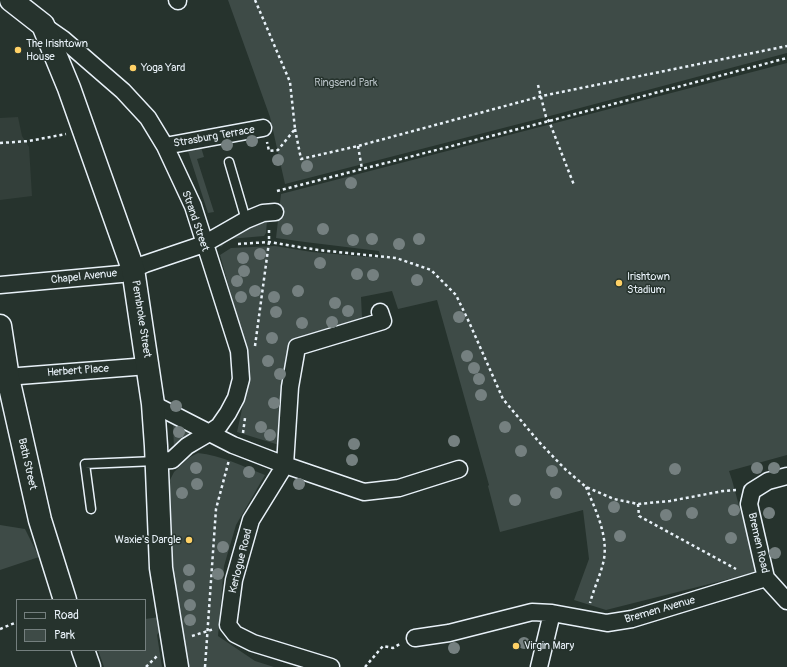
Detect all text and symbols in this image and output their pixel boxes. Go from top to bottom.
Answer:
place label: The Irishtown House [26,37,88,63]
marker: The Irishtown House [13,45,23,55]
place label: Yoga Yard [141,61,186,75]
marker: Yoga Yard [128,63,138,73]
park label: Ringsend Park [314,76,378,90]
street label: Strasburg Terrace [172,123,256,151]
street label: Strand Street [178,189,212,253]
street label: Chapel Avenue [50,267,118,287]
place label: Irishtown Stadium [627,270,670,296]
marker: Irishtown Stadium [614,278,624,288]
street label: Pembroke Street [128,279,154,359]
street label: Herbert Place [46,362,110,380]
street label: Bath Street [15,437,39,491]
street label: Bremen Road [745,511,771,575]
street label: Kerlogue Road [227,527,255,595]
place label: Waxie's Dargle [115,533,181,547]
marker: Waxie's Dargle [184,535,194,545]
street label: Bremen Avenue [623,594,697,626]
legend [16,599,146,651]
text: Road [54,608,79,623]
text: Park [54,628,75,643]
place label: Virgin Mary [524,639,574,653]
marker: Virgin Mary [511,641,521,651]

